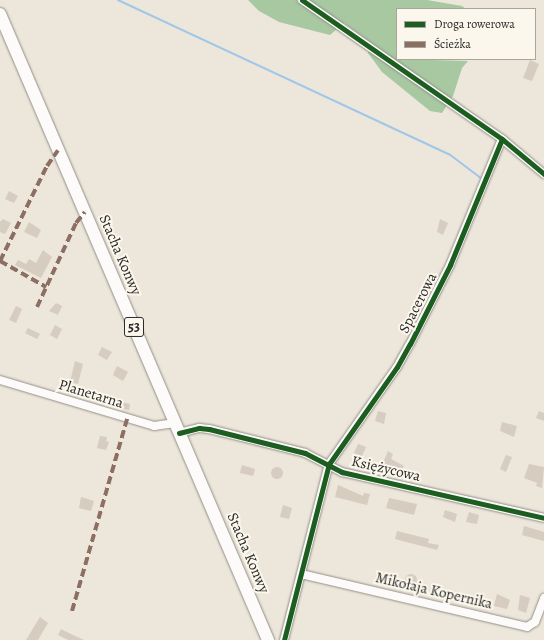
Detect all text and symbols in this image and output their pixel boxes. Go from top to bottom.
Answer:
legend [396,8,536,60]
text: Droga rowerowa [434,16,515,32]
text: Ścieżka [434,36,471,52]
street label: Stacha Konwy [95,212,145,298]
street label: Spacerowa [395,270,441,336]
road number: 53 [124,315,144,339]
street label: Planetarna [56,376,126,412]
street label: Księżycowa [350,452,422,486]
street label: Stacha Konwy [223,510,273,596]
street label: Mikołaja Kopernika [374,569,494,613]

